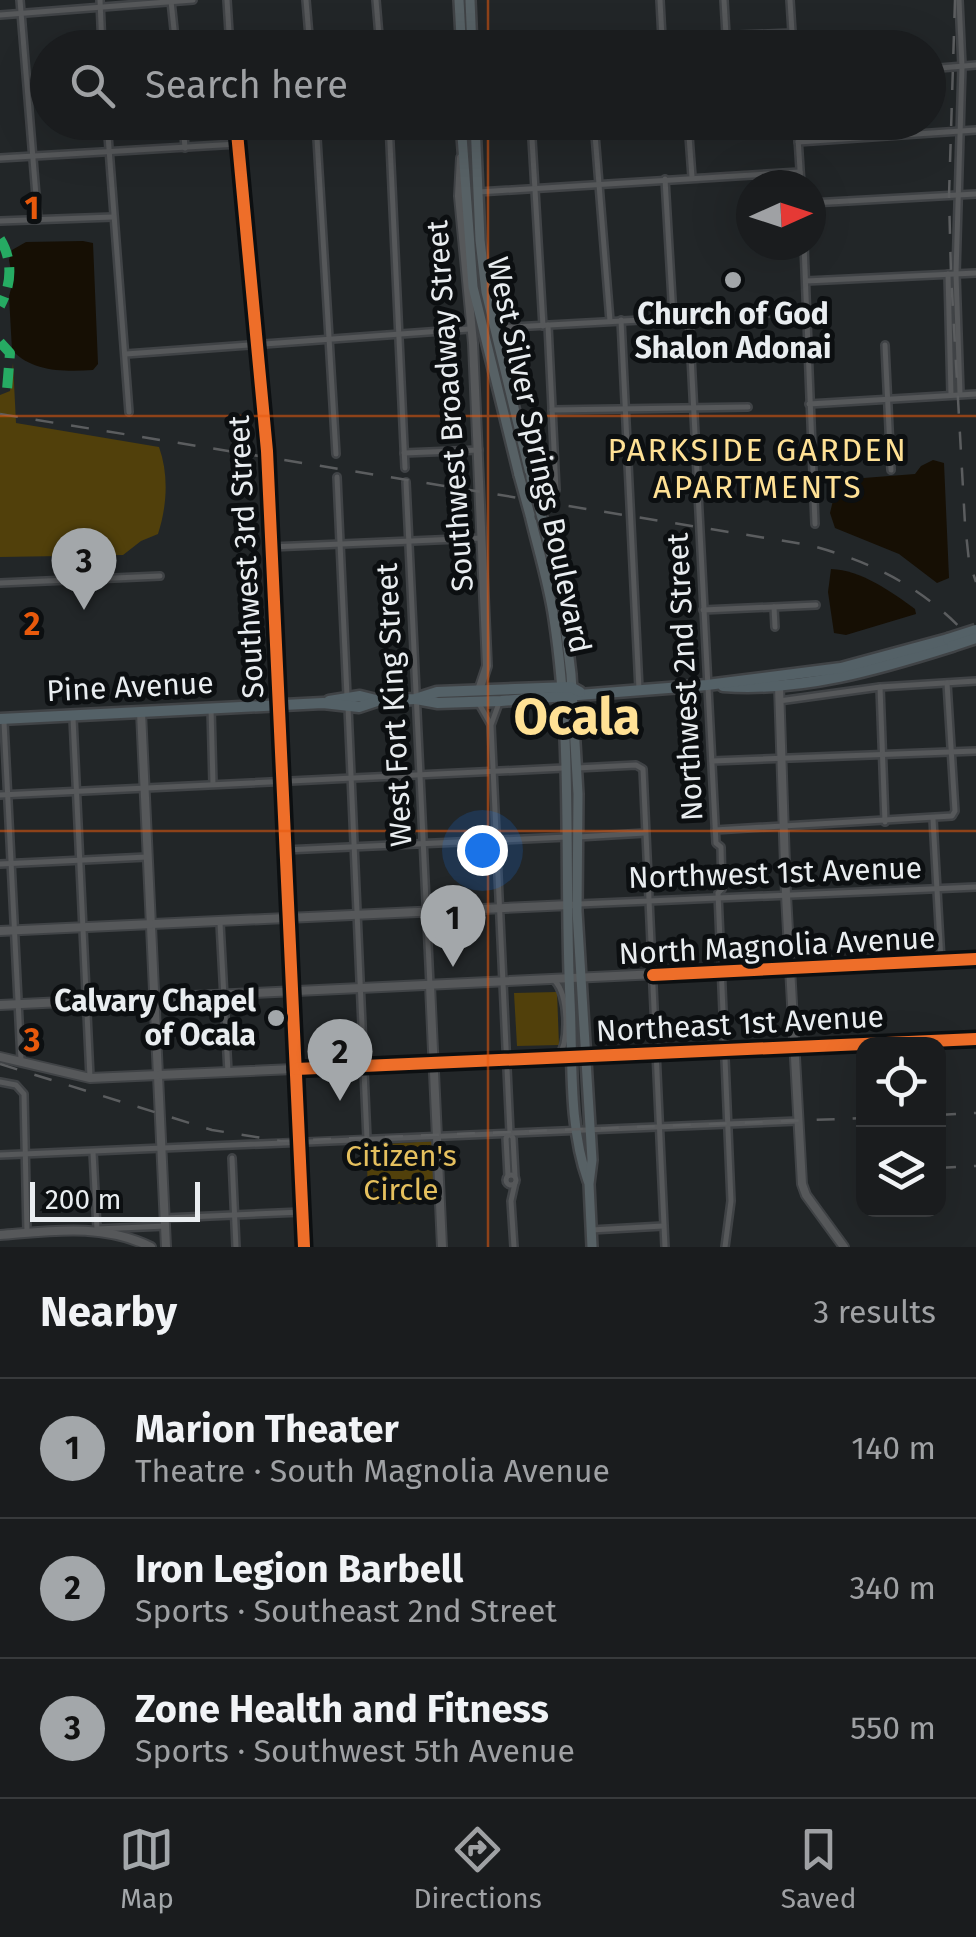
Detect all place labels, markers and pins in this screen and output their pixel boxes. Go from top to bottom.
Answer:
marker: Church of God Shalon Adonai [722,269,744,291]
place label: Church of God Shalon Adonai [635,296,831,366]
pin: 3 [52,528,116,610]
pin: 1 [420,884,486,967]
place label: Calvary Chapel of Ocala [54,983,256,1053]
marker: Calvary Chapel of Ocala [265,1007,287,1029]
pin: 2 [308,1018,372,1101]

